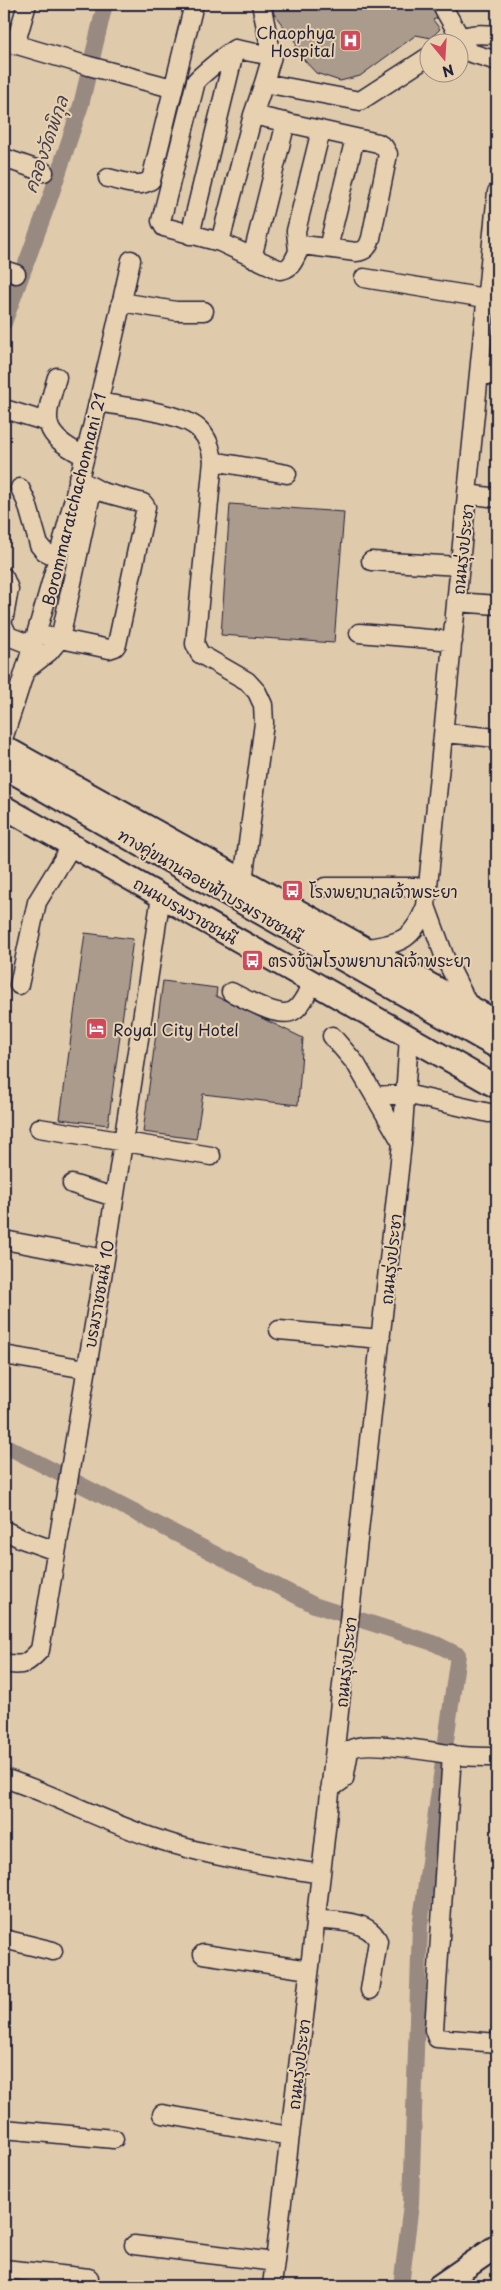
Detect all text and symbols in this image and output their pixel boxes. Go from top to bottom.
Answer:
place label: Chaophya Hospital [256,20,335,62]
hospital icon: Chaophya Hospital [339,29,363,53]
north arrow [418,32,468,82]
text: N [440,59,457,83]
water label: คลองวัดพิกุล [16,91,76,196]
street label: Borommaratchachonnani 21 [35,390,111,608]
street label: ถนนรุ่งประชา [445,502,481,596]
street label: ทางคู่ขนานลอยฟ้าบรมราชชนนี [113,822,308,950]
street label: ถนนบรมราชชนนี [129,870,243,950]
bus stop icon: โรงพยาบาลเจ้าพระยา [281,879,305,903]
place label: โรงพยาบาลเจ้าพระยา [309,879,458,903]
bus stop icon: ตรงข้ามโรงพยาบาลเจ้าพระยา [240,948,264,972]
place label: ตรงข้ามโรงพยาบาลเจ้าพระยา [268,948,471,972]
hotel icon: Royal City Hotel [85,1017,109,1041]
place label: Royal City Hotel [113,1017,239,1041]
street label: ถนนรุ่งประชา [373,1212,409,1306]
street label: บรมราชชนนี 10 [77,1238,119,1350]
street label: ถนนรุ่งประชา [328,1615,364,1709]
street label: ถนนรุ่งประชา [281,2017,317,2111]

